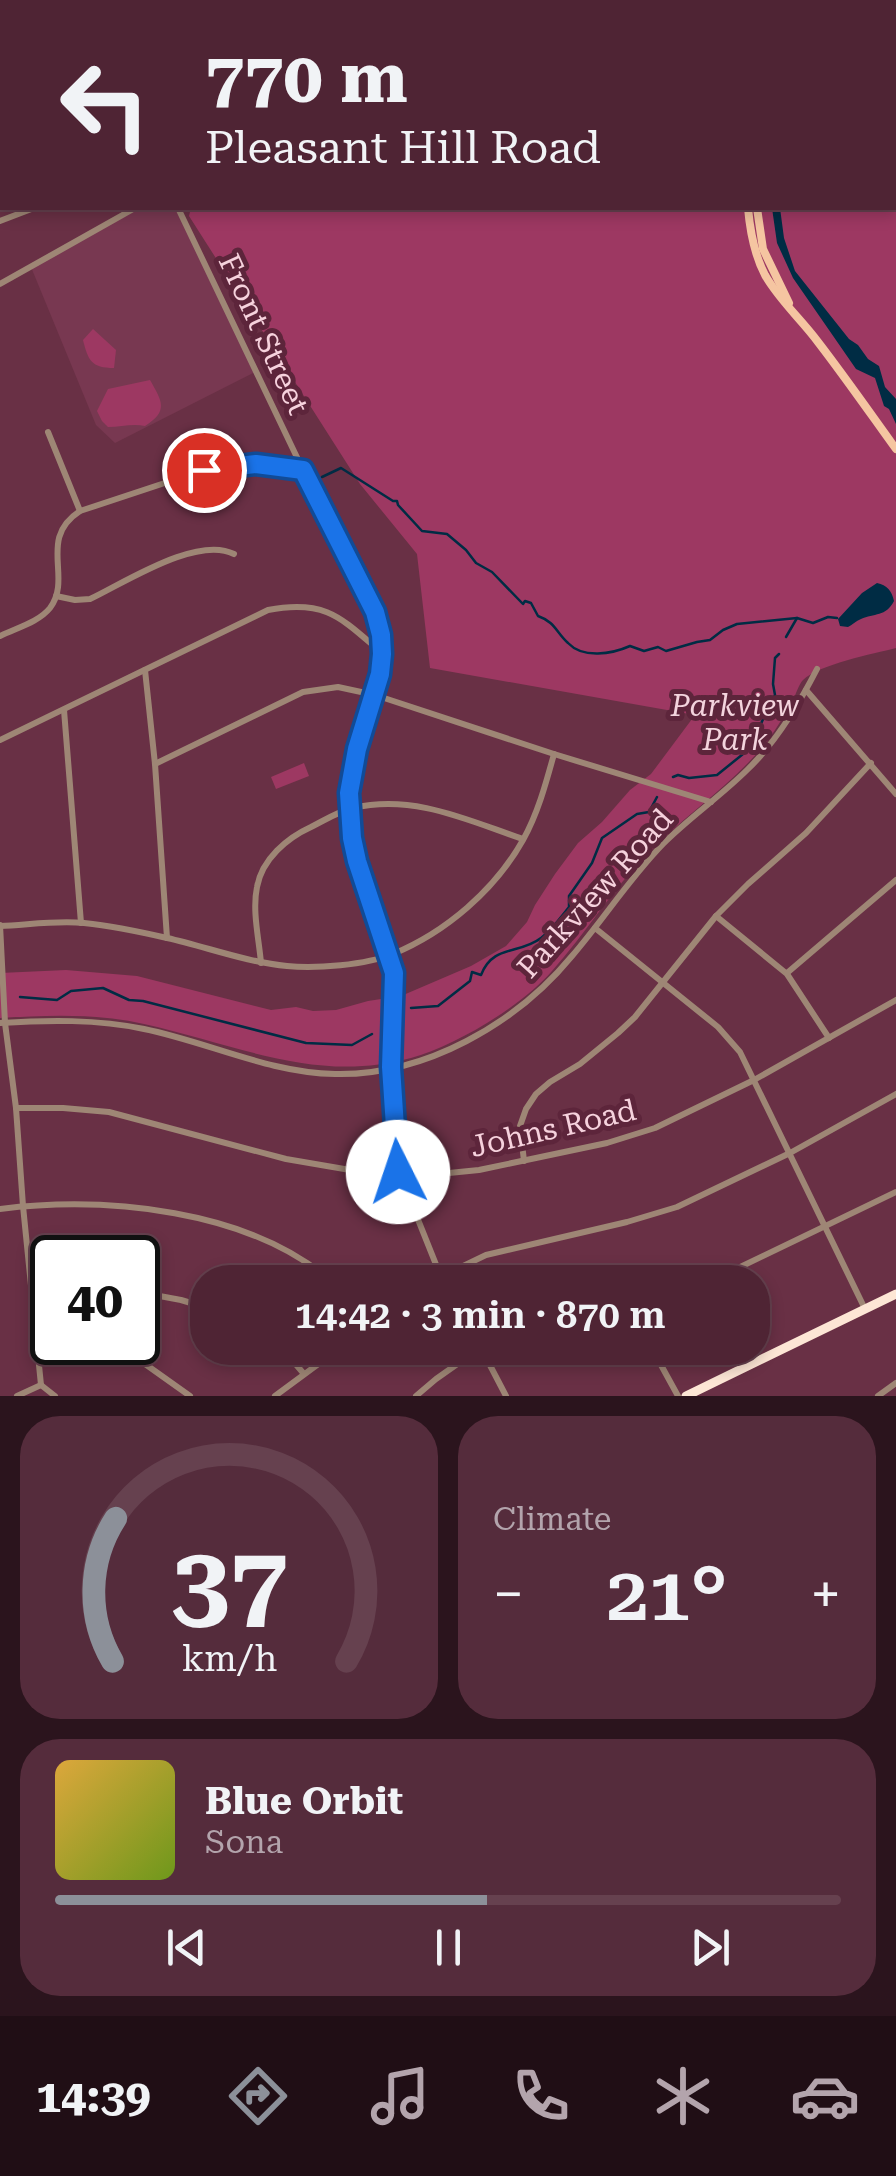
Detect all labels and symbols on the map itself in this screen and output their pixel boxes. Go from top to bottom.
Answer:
street label: Front Street [212,249,316,419]
pin [162,428,247,513]
park label: Parkview Park [670,688,800,757]
street label: Parkview Road [510,801,680,985]
street label: Johns Road [467,1092,639,1164]
position arrow [346,1120,450,1224]
speed limit sign: 40 [30,1235,160,1365]

